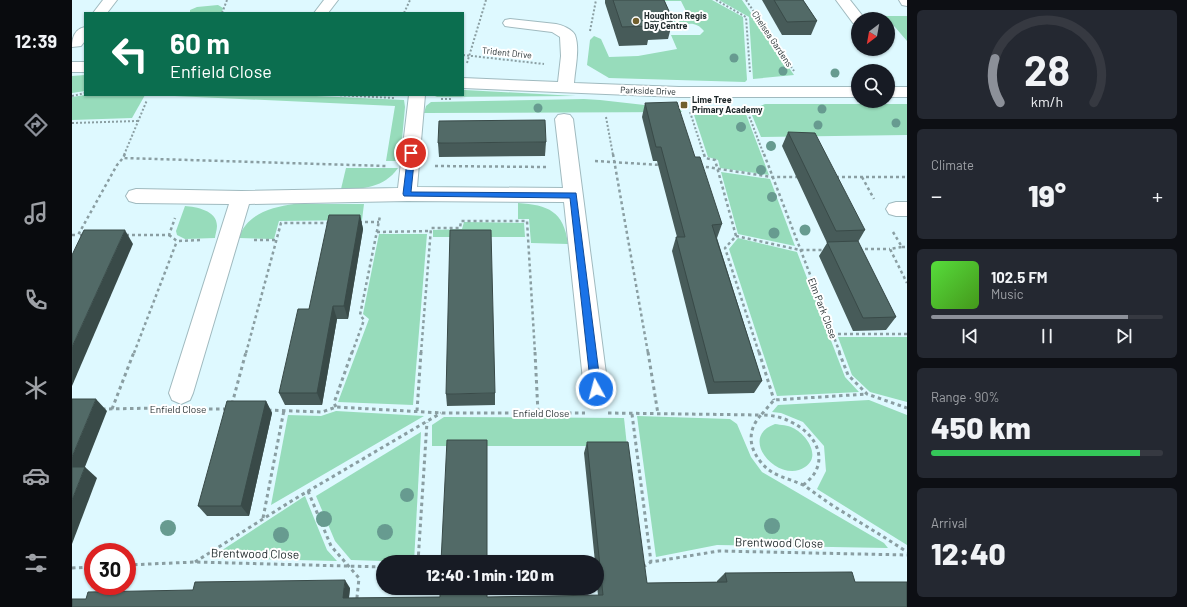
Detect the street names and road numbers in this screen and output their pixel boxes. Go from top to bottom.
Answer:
street label: Chelsea Gardens [750,9,795,69]
street label: Trident Drive [482,44,533,61]
street label: Parkside Drive [620,84,676,97]
street label: Elm Park Close [806,276,840,340]
street label: Enfield Close [150,403,206,415]
street label: Enfield Close [513,407,569,419]
street label: Brentwood Close [735,534,823,550]
street label: Brentwood Close [211,545,299,561]

